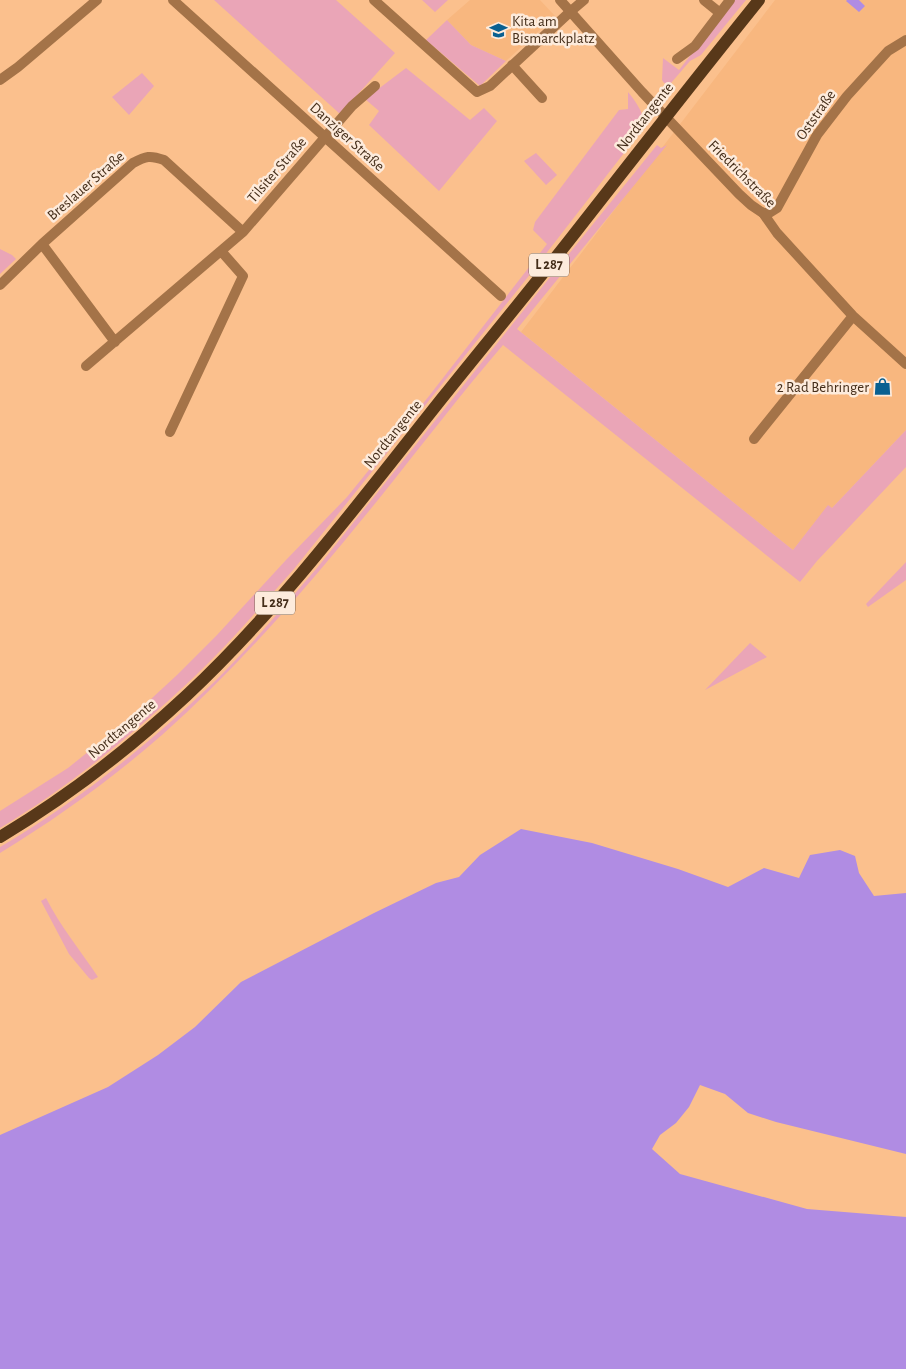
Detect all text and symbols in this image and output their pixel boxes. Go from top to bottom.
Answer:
place label: Kita am Bismarckplatz [512,14,595,46]
school or university icon: Kita am Bismarckplatz [488,20,508,40]
street label: Nordtangente [614,80,676,154]
street label: Oststraße [793,87,839,143]
street label: Danziger Straße [307,100,387,174]
street label: Tilsiter Straße [245,134,309,206]
street label: Friedrichstraße [705,137,779,211]
street label: Breslauer Straße [45,149,127,223]
road number: L 287 [529,254,569,276]
shop icon: 2 Rad Behringer [873,377,893,397]
place label: 2 Rad Behringer [777,380,869,395]
street label: Nordtangente [361,397,425,471]
road number: L 287 [255,592,295,614]
street label: Nordtangente [86,697,158,761]

